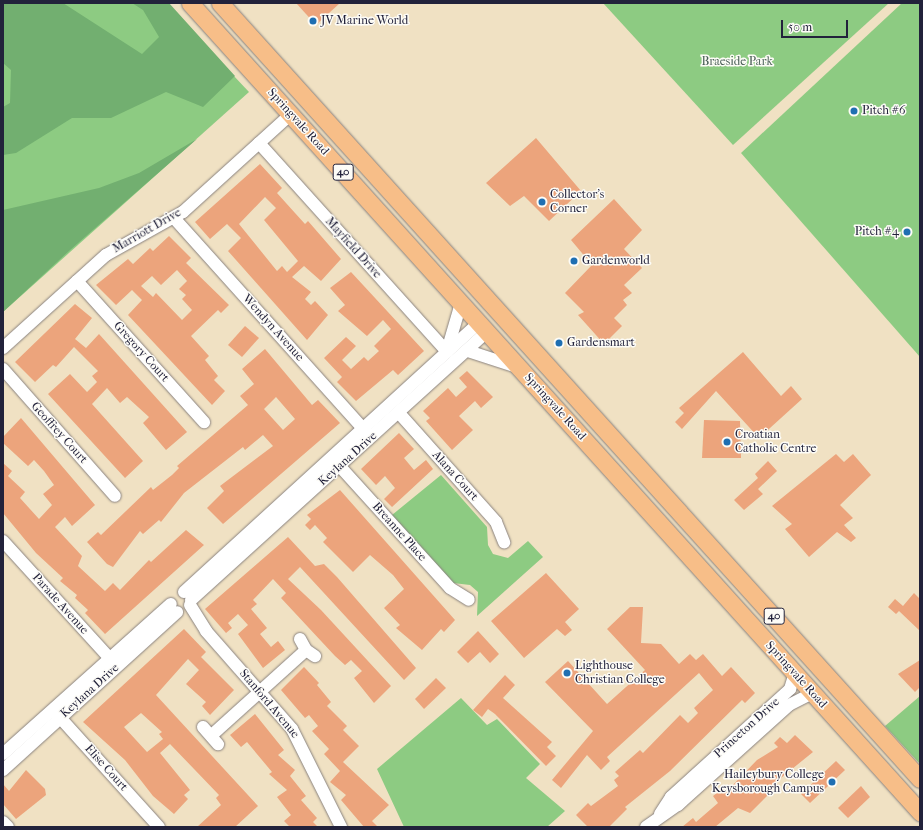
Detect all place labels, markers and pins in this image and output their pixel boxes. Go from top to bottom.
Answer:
place label: JV Marine World [321,14,408,28]
marker: JV Marine World [308,16,318,26]
place label: Pitch #6 [862,104,906,118]
marker: Pitch #6 [849,106,859,116]
place label: Collector's Corner [550,188,604,216]
marker: Collector's Corner [537,197,547,207]
place label: Pitch #4 [855,225,899,239]
marker: Pitch #4 [902,227,912,237]
place label: Gardenworld [582,254,650,268]
marker: Gardenworld [569,256,579,266]
place label: Gardensmart [567,336,635,350]
marker: Gardensmart [554,338,564,348]
place label: Croatian Catholic Centre [735,428,816,456]
marker: Croatian Catholic Centre [722,437,732,447]
place label: Lighthouse Christian College [575,659,665,687]
marker: Lighthouse Christian College [562,668,572,678]
place label: Haileybury College Keysborough Campus [712,768,824,796]
marker: Haileybury College Keysborough Campus [827,777,837,787]

